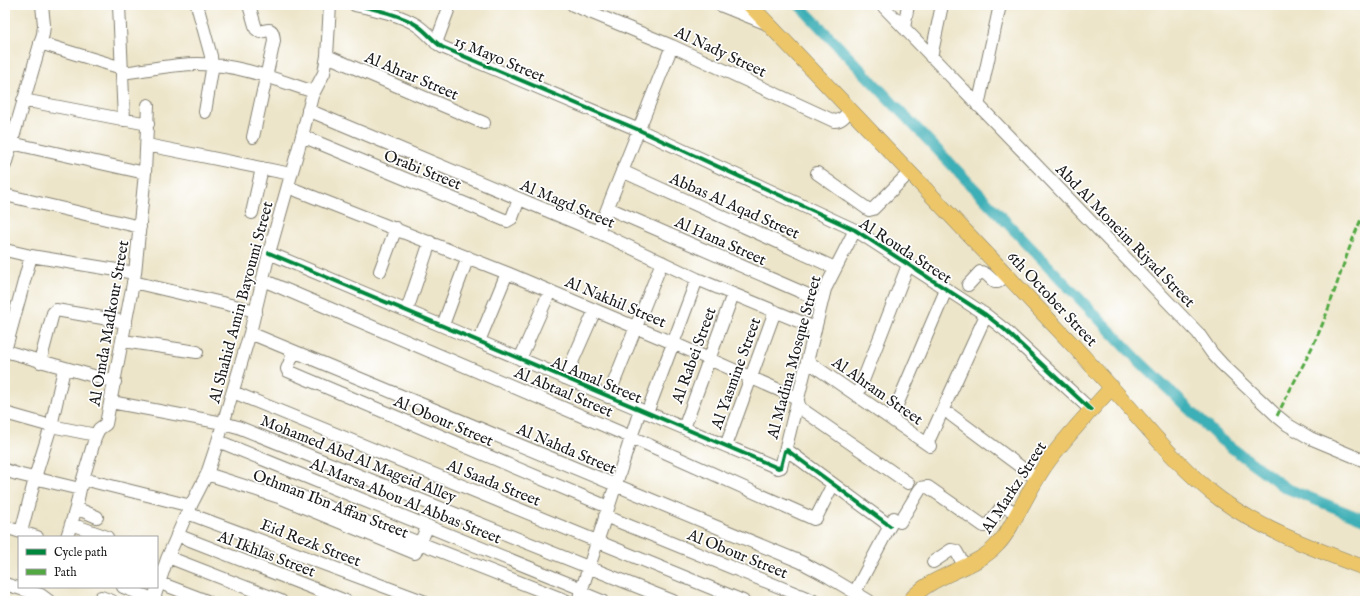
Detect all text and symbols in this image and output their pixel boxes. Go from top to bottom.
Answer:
street label: Al Nady Street [670,22,770,83]
street label: 15 Mayo Street [451,32,548,88]
street label: Al Ahrar Street [360,48,462,106]
street label: Orabi Street [380,146,465,196]
street label: Abd Al Moneim Riyad Street [1050,160,1199,313]
street label: Abbas Al Aqad Street [665,169,803,245]
street label: Al Magd Street [516,176,618,234]
street label: Al Shahid Amin Bayoumi Street [205,199,279,407]
street label: Al Hana Street [670,212,769,271]
street label: Al Rouda Street [854,214,955,289]
street label: Al Omda Madkour Street [85,238,134,409]
street label: 6th October Street [1002,247,1101,352]
street label: Al Nakhil Street [561,272,669,333]
street label: Al Madina Mosque Street [763,273,827,442]
street label: Al Rabei Street [668,304,722,408]
street label: Al Yasmine Street [707,315,767,433]
street label: Al Amal Street [547,352,645,409]
street label: Al Ahram Street [827,352,927,431]
street label: Al Abtaal Street [510,363,616,423]
street label: Al Obour Street [389,391,497,452]
street label: Mohamed Abd Al Mageid Alley [257,411,459,508]
street label: Al Nahda Street [513,420,619,480]
street label: Al Markz Street [977,438,1052,539]
street label: Al Marsa Abou Al Abbas Street [306,454,504,550]
street label: Al Saada Street [442,456,544,512]
street label: Othman Ibn Affan Street [250,466,411,544]
street label: Eid Rezk Street [257,516,364,572]
street label: Al Obour Street [683,525,791,584]
street label: Al Ikhlas Street [214,527,318,583]
legend [18,536,158,588]
text: Cycle path [54,545,108,561]
text: Path [54,565,77,580]

